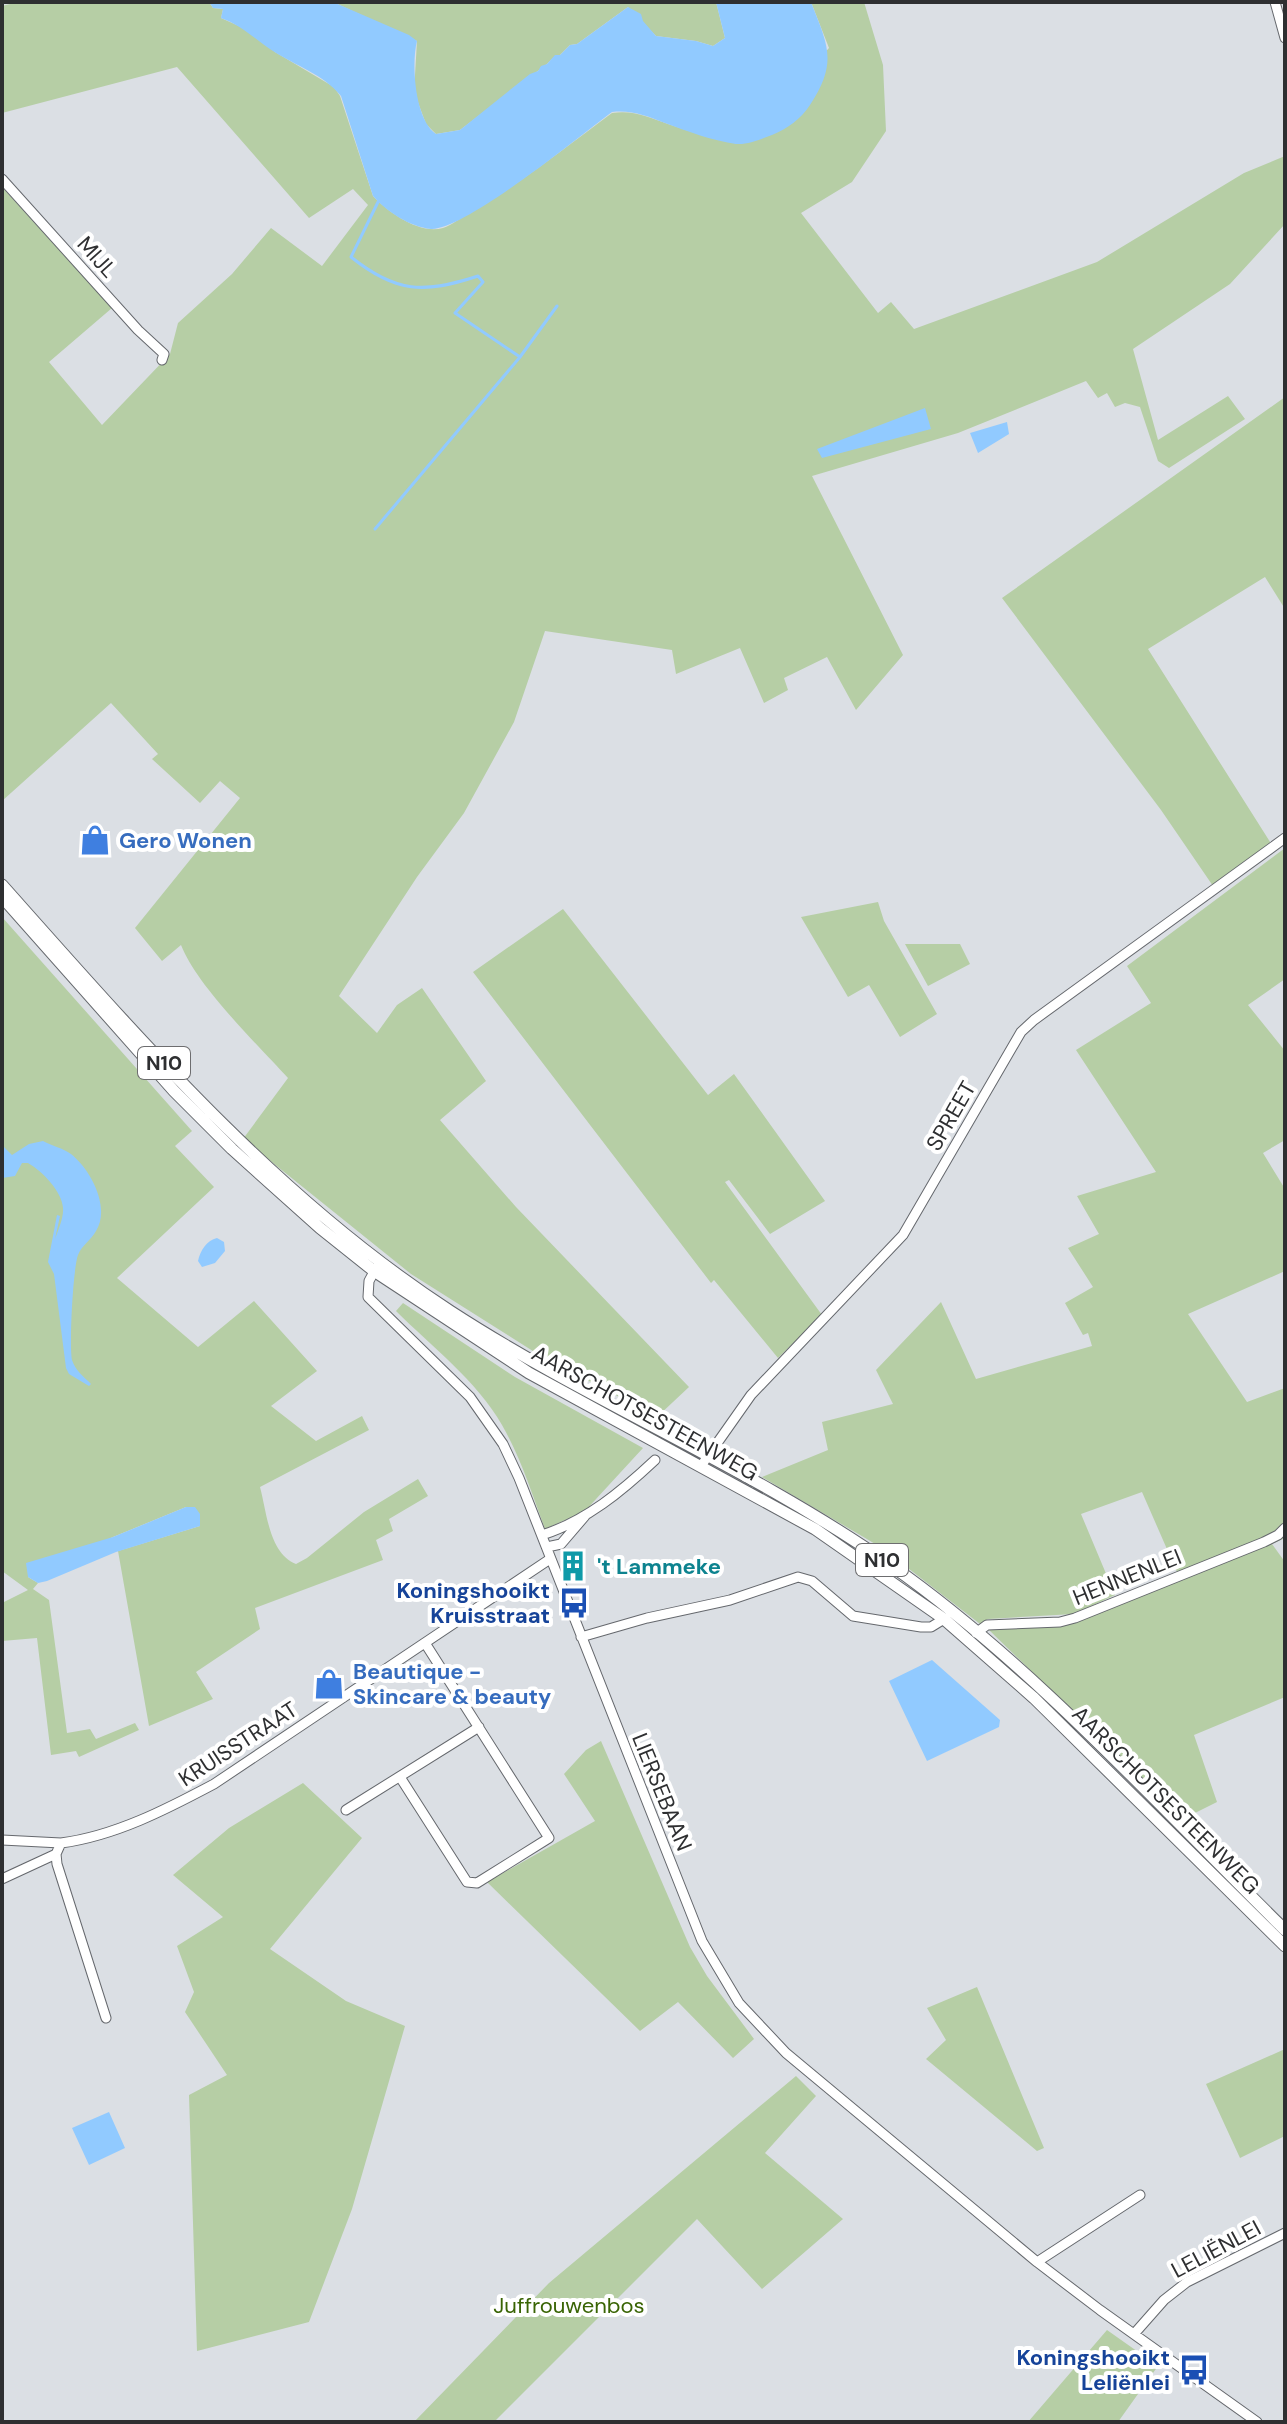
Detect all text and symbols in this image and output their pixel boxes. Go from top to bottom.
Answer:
street label: MIJL [71,230,123,284]
shop icon: Gero Wonen [78,823,112,857]
place label: Gero Wonen [119,826,252,855]
road number: N10 [138,1047,190,1079]
street label: SPREET [919,1076,983,1156]
street label: AARSCHOTSESTEENWEG [527,1339,763,1487]
street label: HENNENLEI [1068,1542,1186,1612]
road number: N10 [856,1544,908,1576]
building icon: 't Lammeke [556,1549,590,1583]
place label: 't Lammeke [597,1552,721,1581]
place label: Koningshooikt Kruisstraat [396,1576,550,1630]
bus stop icon: Koningshooikt Kruisstraat [557,1586,591,1620]
place label: Beautique - Skincare & beauty [353,1657,551,1711]
shop icon: Beautique - Skincare & beauty [312,1667,346,1701]
street label: KRUISSTRAAT [173,1695,303,1793]
street label: AARSCHOTSESTEENWEG [1066,1700,1266,1900]
street label: LIERSEBAAN [625,1729,699,1855]
street label: LELIËNLEI [1166,2213,1266,2285]
park label: Juffrouwenbos [493,2291,645,2320]
place label: Koningshooikt Leliënlei [1016,2343,1170,2397]
bus stop icon: Koningshooikt Leliënlei [1177,2353,1211,2387]

